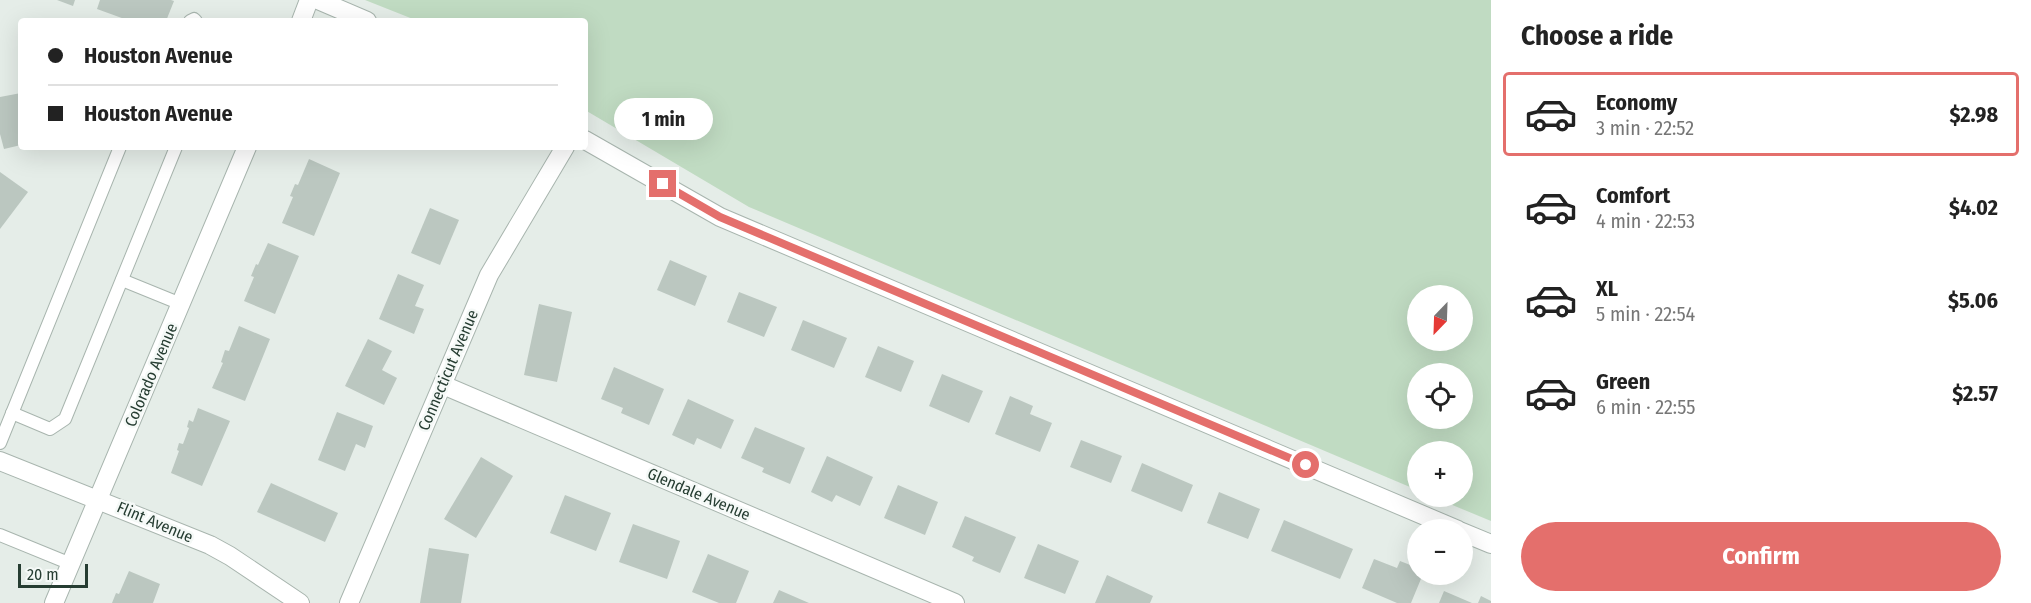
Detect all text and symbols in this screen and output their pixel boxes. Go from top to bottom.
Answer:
text: Choose a ride [1521,20,1673,52]
text: Houston Avenue [84,42,233,69]
icon: car [1524,87,1578,141]
text: Economy [1596,89,1677,116]
callout: 1 min [614,97,712,139]
text: Houston Avenue [84,100,233,127]
text: $2.98 [1950,101,1998,128]
text: 1 min [642,107,685,131]
text: 3 min · 22:52 [1596,116,1694,140]
route end [649,170,676,197]
icon: car [1524,180,1578,234]
text: Comfort [1596,182,1670,209]
text: $4.02 [1949,194,1998,221]
text: 4 min · 22:53 [1596,209,1695,233]
icon: car [1524,273,1578,327]
text: XL [1596,275,1618,302]
north arrow [1407,285,1473,351]
map controls [1407,285,1473,585]
text: $5.06 [1948,287,1998,314]
text: 5 min · 22:54 [1596,302,1695,326]
street label: Connecticut Avenue [414,307,482,433]
street label: Colorado Avenue [121,320,181,430]
button: locate [1407,363,1473,429]
icon: car [1524,366,1578,420]
text: Green [1596,368,1650,395]
text: $2.57 [1952,380,1998,407]
text: 6 min · 22:55 [1596,395,1695,419]
button: + [1407,441,1473,507]
route start [1292,451,1319,478]
street label: Glendale Avenue [645,464,753,524]
street label: Flint Avenue [114,498,196,547]
button: − [1407,519,1473,585]
button: Confirm [1521,522,2001,591]
scale bar [18,561,88,588]
text: 20 m [27,565,58,584]

